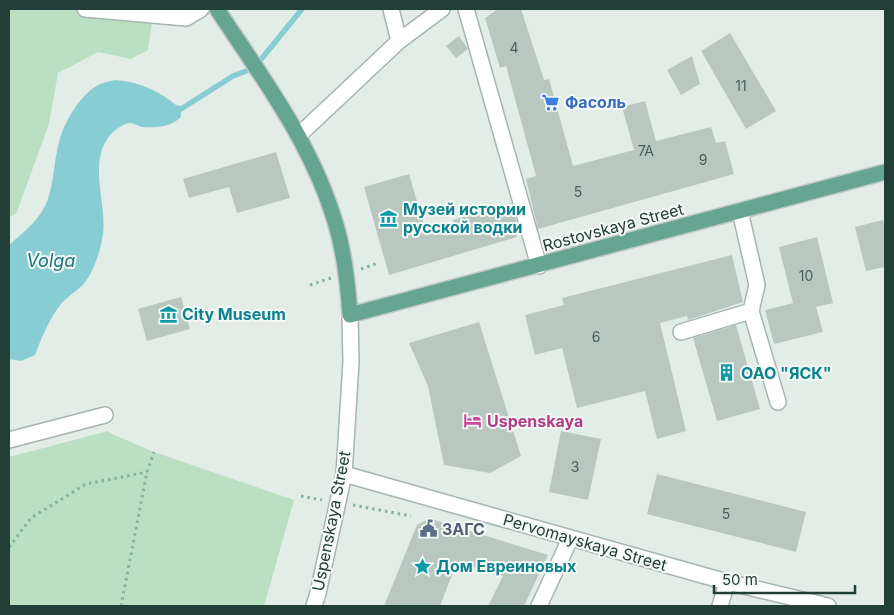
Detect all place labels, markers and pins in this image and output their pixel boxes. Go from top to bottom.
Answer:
supermarket icon: Фасоль [541,92,561,112]
place label: Фасоль [565,92,626,112]
place label: Музей истории русской водки [403,199,526,237]
museum icon: Музей истории русской водки [379,208,399,228]
museum icon: City Museum [158,304,178,324]
place label: City Museum [182,304,286,324]
building icon: ОАО "ЯСК" [717,363,737,383]
place label: ОАО "ЯСК" [741,363,832,383]
hotel icon: Uspenskaya [463,411,483,431]
place label: Uspenskaya [487,411,583,431]
public building icon: ЗАГС [418,519,438,539]
place label: ЗАГС [442,519,485,539]
place icon: Дом Евреиновых [412,556,432,576]
place label: Дом Евреиновых [436,556,576,576]

